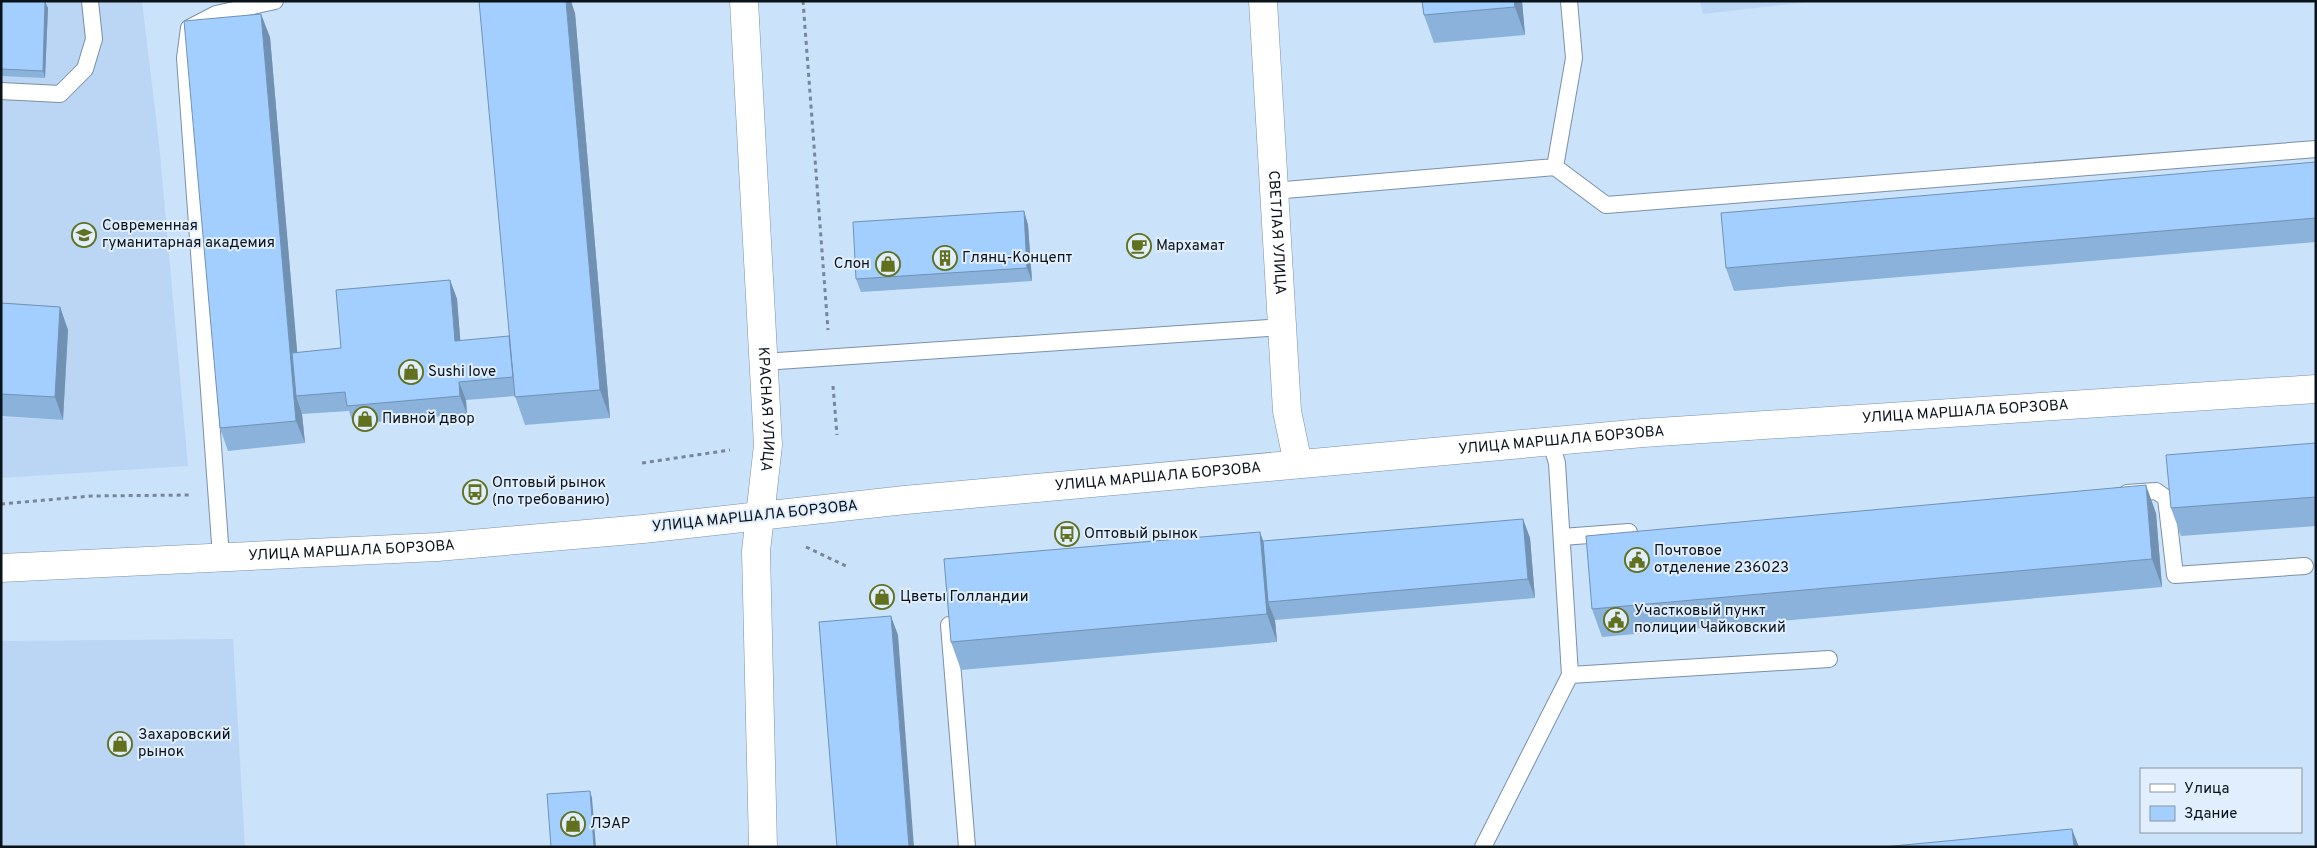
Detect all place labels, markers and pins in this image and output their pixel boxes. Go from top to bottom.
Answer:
place label: Современная гуманитарная академия [102,217,275,253]
school or university icon: Современная гуманитарная академия [71,222,97,248]
cafe icon: Мархамат [1126,233,1152,259]
place label: Мархамат [1156,237,1225,256]
building icon: Глянц-Концепт [932,245,958,271]
place label: Глянц-Концепт [962,249,1073,268]
shop icon: Слон [875,251,901,277]
place label: Слон [834,255,870,274]
shop icon: Sushi love [398,359,424,385]
place label: Sushi love [428,363,496,382]
shop icon: Пивной двор [352,406,378,432]
place label: Пивной двор [382,410,475,429]
place label: Оптовый рынок (по требованию) [492,474,610,510]
bus stop icon: Оптовый рынок (по требованию) [462,479,488,505]
bus stop icon: Оптовый рынок [1054,521,1080,547]
place label: Оптовый рынок [1084,525,1198,544]
place label: Почтовое отделение 236023 [1654,542,1789,578]
public building icon: Почтовое отделение 236023 [1624,547,1650,573]
shop icon: Цветы Голландии [869,584,895,610]
place label: Цветы Голландии [900,588,1028,607]
place label: Участковый пункт полиции Чайковский [1634,602,1786,638]
public building icon: Участковый пункт полиции Чайковский [1603,607,1629,633]
place label: Захаровский рынок [138,726,231,762]
shop icon: Захаровский рынок [107,731,133,757]
shop icon: ЛЭАР [560,811,586,837]
place label: ЛЭАР [590,815,630,834]

